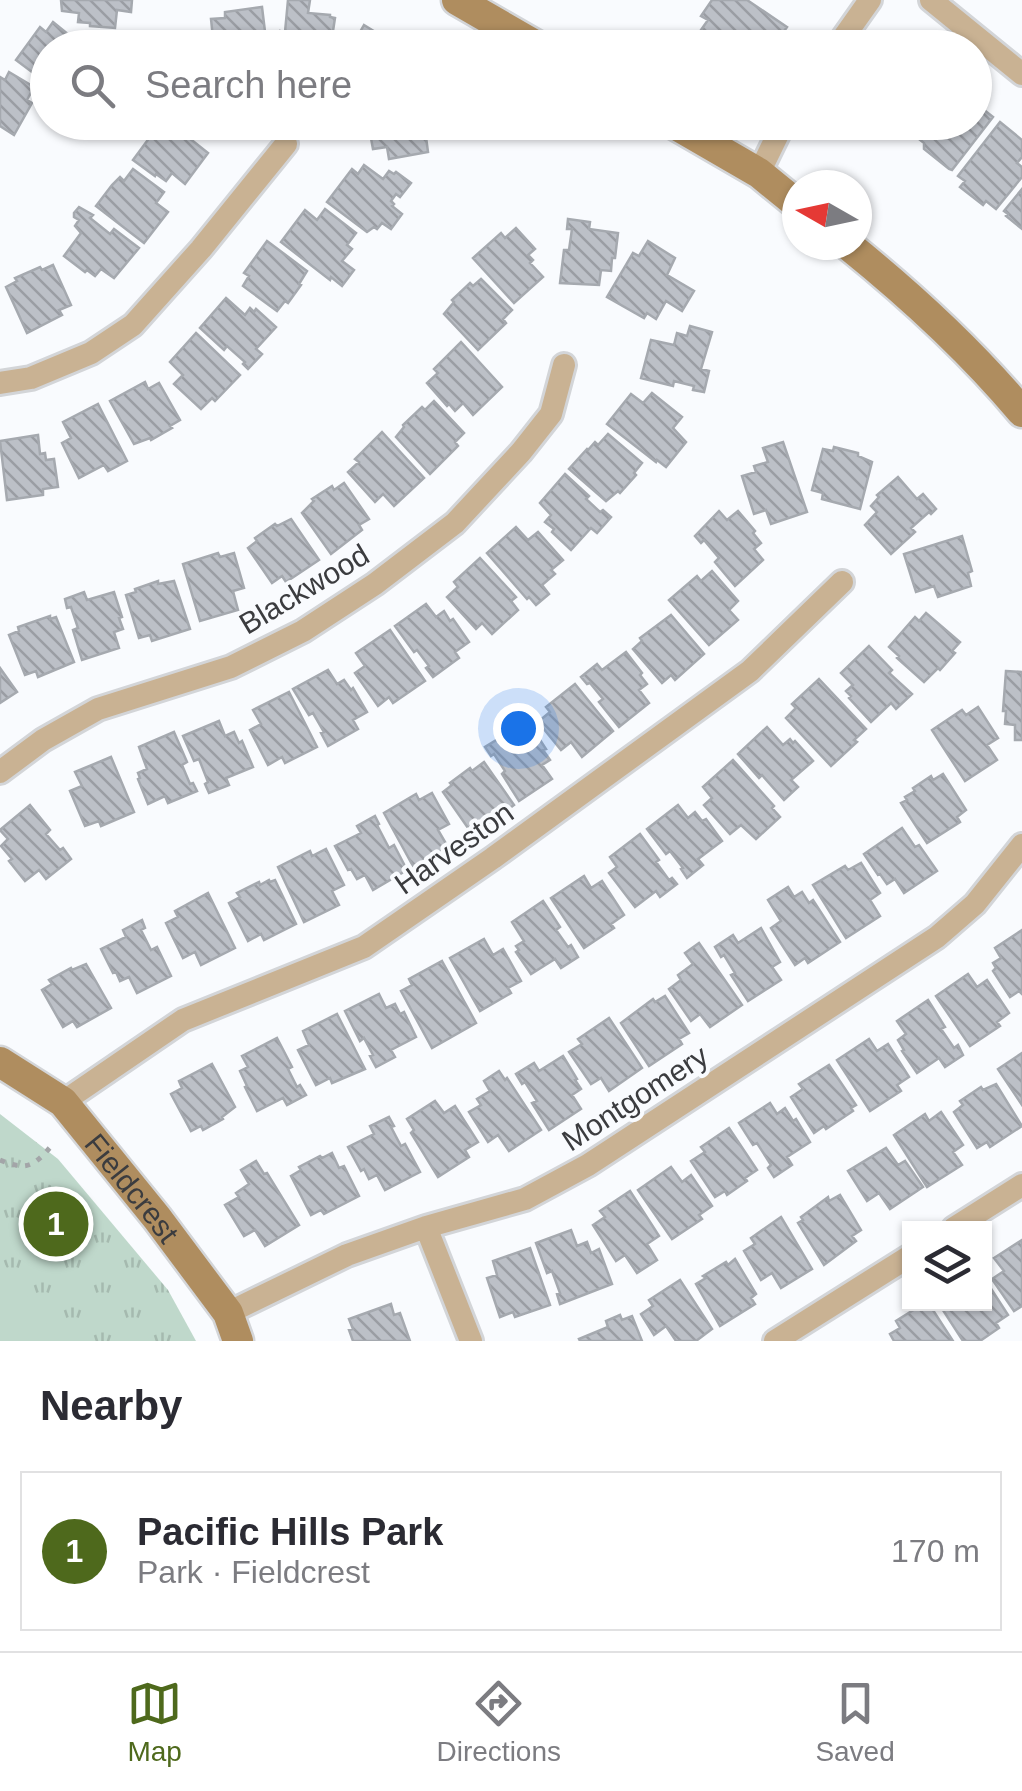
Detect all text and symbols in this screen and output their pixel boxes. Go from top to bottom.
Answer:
search box [30,30,992,140]
icon: search [65,58,120,113]
text: Search here [145,64,352,106]
north arrow [782,170,872,260]
street label: Blackwood [233,537,375,641]
your location [493,703,544,754]
street label: Harveston [389,795,519,901]
street label: Montgomery [556,1039,714,1157]
street label: Fieldcrest [79,1127,186,1249]
pin: 1 [23,1186,88,1262]
map controls [902,1221,992,1311]
button: layers [902,1221,992,1311]
text: Nearby [40,1382,182,1429]
text: Pacific Hills Park [137,1511,443,1553]
text: 1 [66,1533,83,1569]
text: 170 m [891,1533,980,1569]
text: Park · Fieldcrest [137,1554,370,1590]
tab: Map [127,1676,182,1768]
tab: Directions [437,1676,561,1768]
tab: Saved [815,1676,895,1768]

